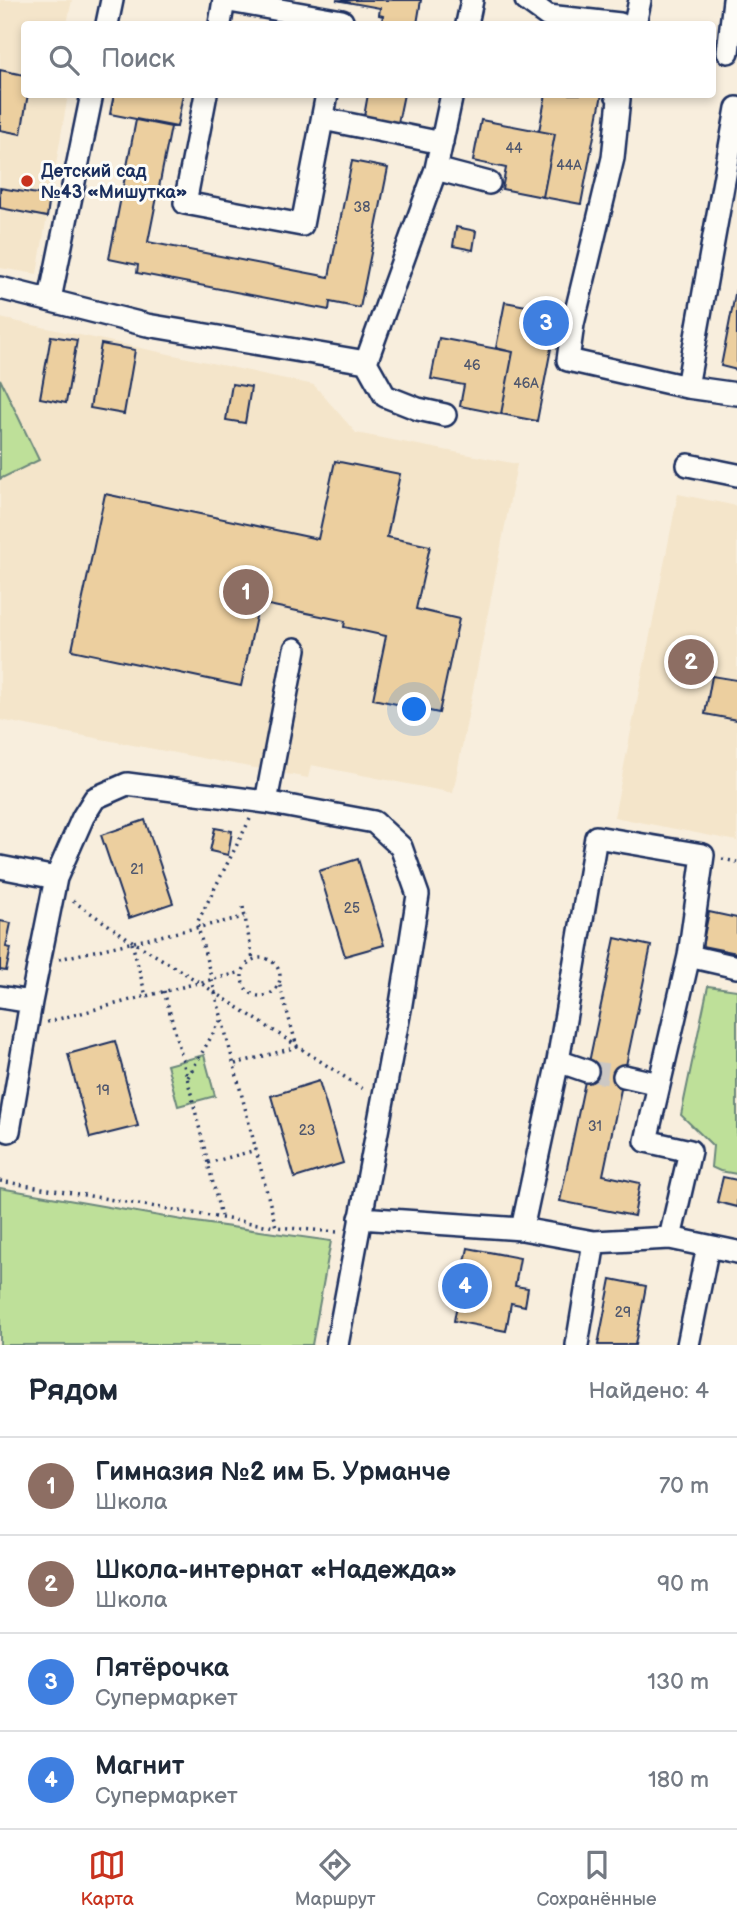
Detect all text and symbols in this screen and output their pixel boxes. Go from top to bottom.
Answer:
search box [21,21,716,98]
icon: search [45,41,83,79]
text: Поиск [101,44,175,75]
house number: 44 [505,140,523,157]
house number: 44А [556,157,582,174]
place label: Детский сад №43 «Мишутка» [41,161,188,203]
marker: Детский сад №43 «Мишутка» [19,173,35,189]
house number: 38 [354,199,370,216]
pin: 3 [523,297,569,349]
house number: 46 [463,357,481,374]
house number: 46А [513,375,539,392]
pin: 1 [223,566,269,618]
pin: 2 [668,636,714,688]
your location [397,692,431,726]
house number: 21 [130,861,144,878]
house number: 25 [344,900,360,917]
house number: 19 [96,1082,110,1099]
house number: 31 [588,1118,602,1135]
house number: 23 [299,1122,315,1139]
pin: 4 [442,1260,488,1312]
house number: 29 [615,1304,631,1321]
text: Рядом [28,1373,118,1409]
text: Найдено: 4 [589,1377,709,1405]
text: Гимназия №2 им Б. Урманче [95,1457,451,1488]
text: 1 [46,1472,56,1500]
text: 70 m [659,1472,709,1500]
text: Школа [95,1488,168,1516]
text: Школа-интернат «Надежда» [95,1555,457,1586]
text: 2 [44,1570,58,1598]
text: 90 m [657,1570,709,1598]
text: Школа [95,1586,168,1614]
text: Пятёрочка [95,1653,229,1684]
text: 3 [44,1668,58,1696]
text: 130 m [647,1668,709,1696]
text: Супермаркет [95,1684,238,1712]
text: Магнит [95,1751,184,1782]
text: 4 [44,1766,58,1794]
text: 180 m [648,1766,709,1794]
text: Супермаркет [95,1782,238,1810]
tab: Карта [80,1846,134,1911]
tab: Маршрут [295,1846,376,1911]
tab: Сохранённые [537,1846,657,1911]

